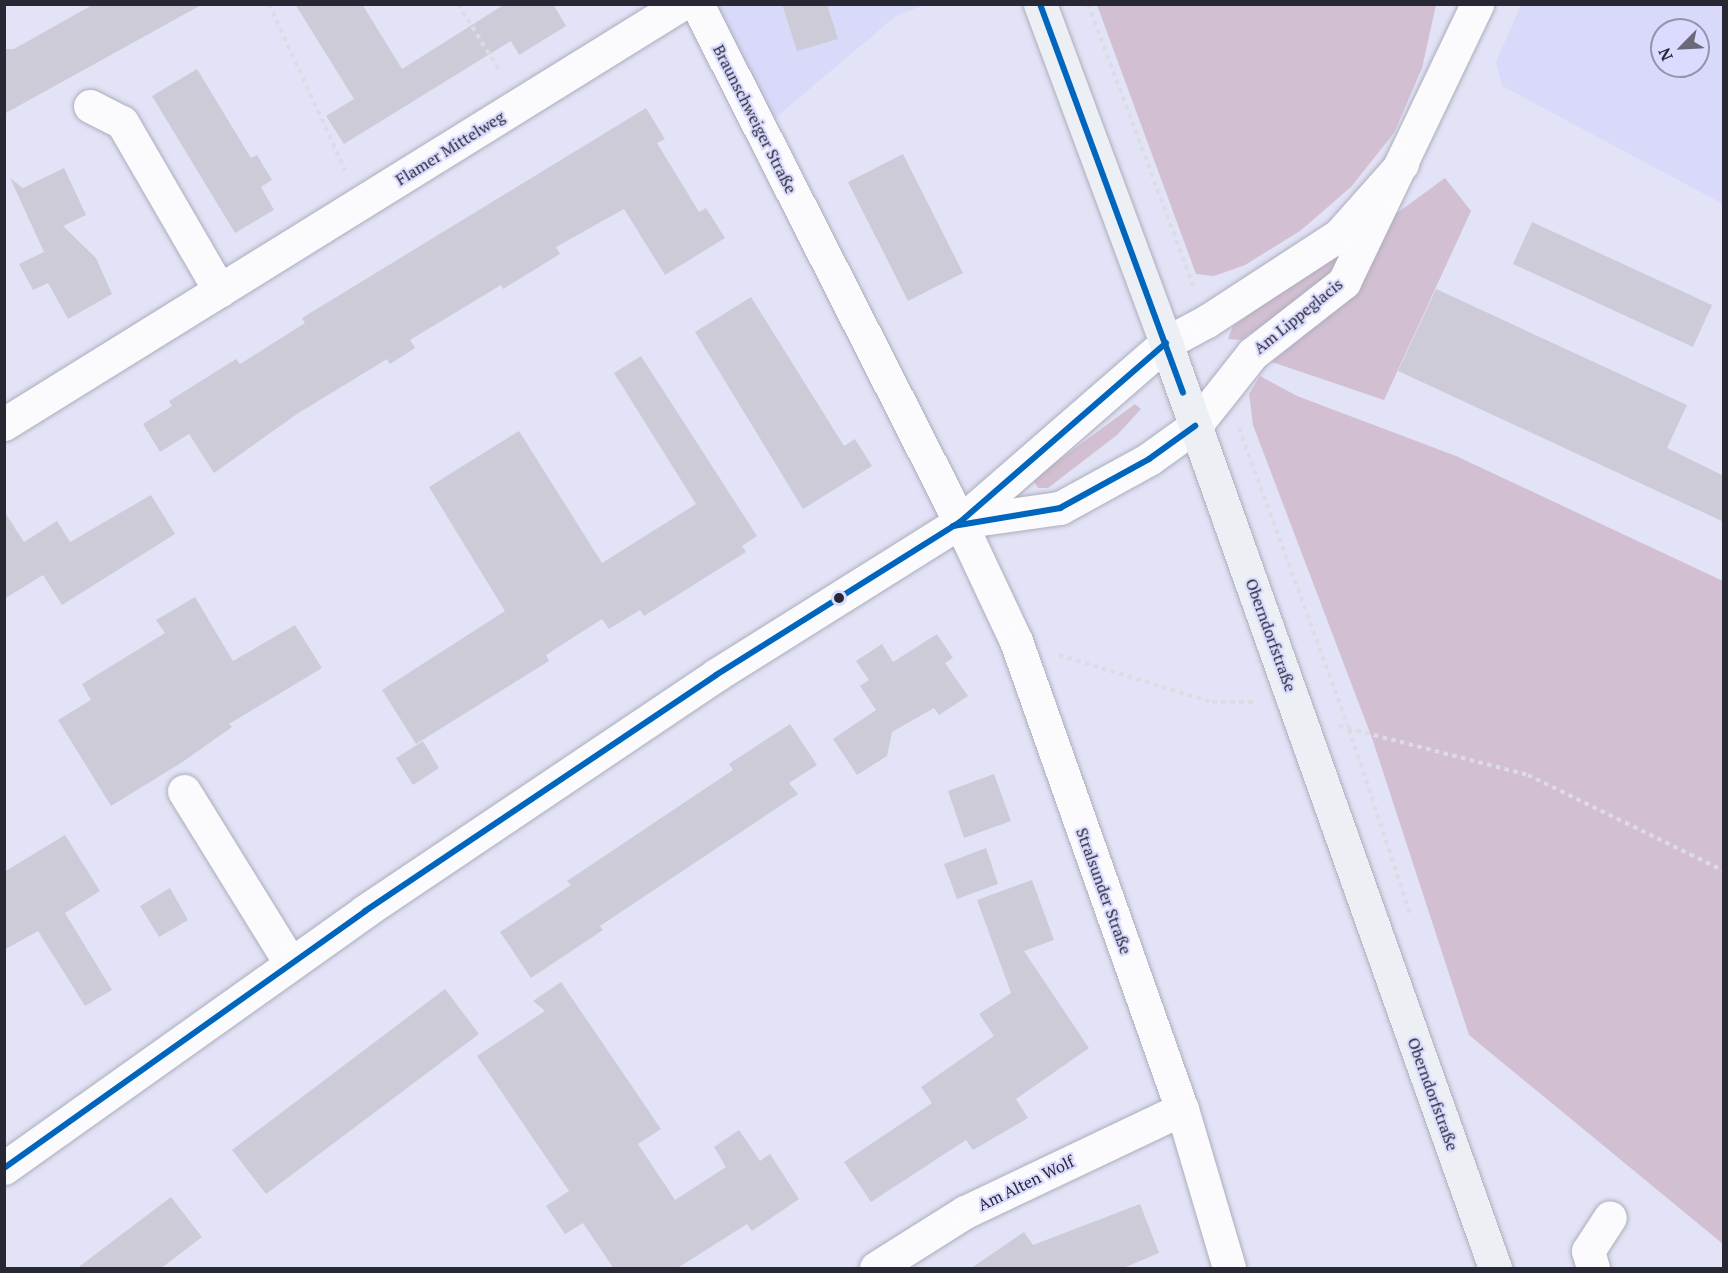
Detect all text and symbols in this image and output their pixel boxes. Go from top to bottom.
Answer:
north arrow [1650,18,1710,78]
street label: Braunschweiger Straße [709,41,801,197]
text: N [1653,44,1678,65]
street label: Flamer Mittelweg [392,107,508,189]
street label: Am Lippeglacis [1250,274,1346,358]
street label: Oberndorfstraße [1242,576,1300,694]
unlabelled marker [833,592,845,604]
street label: Stralsunder Straße [1072,825,1136,957]
street label: Oberndorfstraße [1404,1035,1462,1153]
street label: Am Alten Wolf [975,1151,1077,1215]

